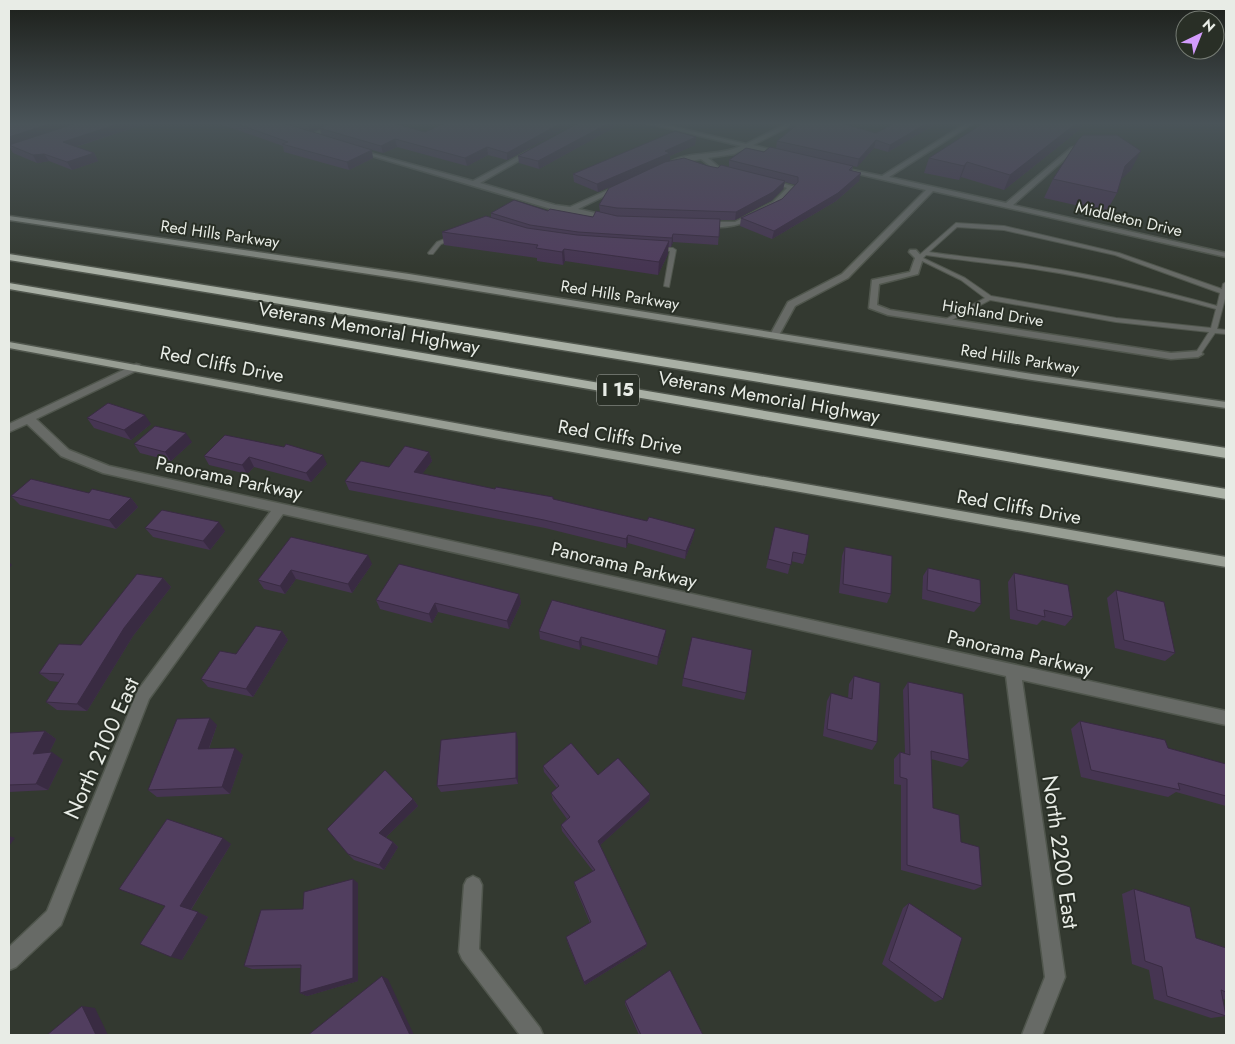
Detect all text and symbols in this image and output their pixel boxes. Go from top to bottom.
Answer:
north arrow [1175,10,1225,60]
text: N [1198,14,1220,37]
street label: Middleton Drive [1073,196,1185,242]
street label: Red Hills Parkway [159,214,282,254]
street label: Red Hills Parkway [559,274,682,316]
street label: Highland Drive [941,294,1045,332]
street label: Veterans Memorial Highway [256,295,483,361]
street label: Red Hills Parkway [959,338,1082,380]
street label: Red Cliffs Drive [158,339,286,389]
street label: Veterans Memorial Highway [656,364,883,430]
road number: I 15 [597,374,639,406]
street label: Red Cliffs Drive [556,413,684,461]
street label: Panorama Parkway [153,449,305,507]
street label: Red Cliffs Drive [955,483,1083,531]
street label: Panorama Parkway [548,535,700,595]
street label: Panorama Parkway [944,623,1096,683]
street label: North 2100 East [55,671,147,824]
street label: North 2200 East [1034,773,1088,932]

